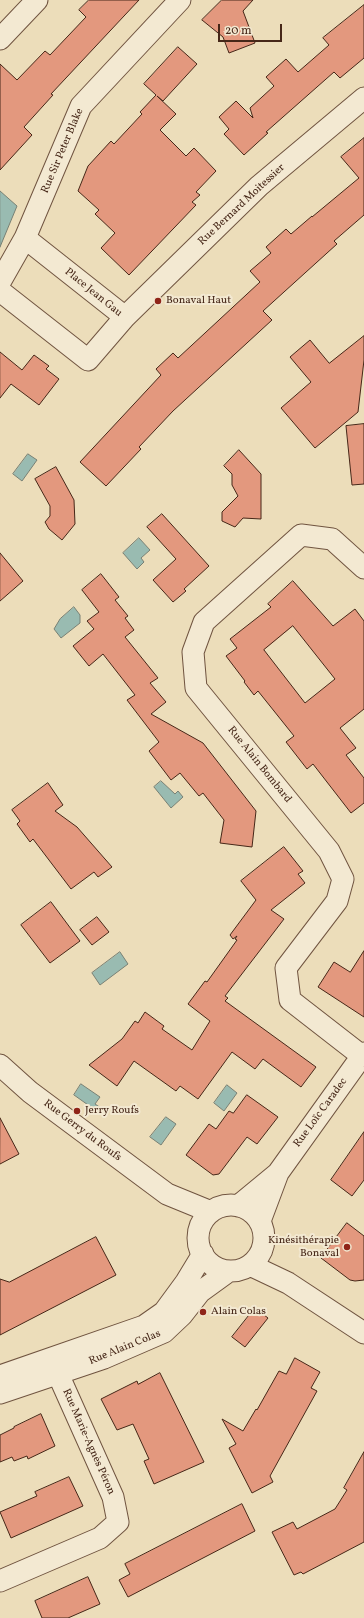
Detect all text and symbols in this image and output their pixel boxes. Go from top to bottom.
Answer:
scale bar [220,16,284,42]
text: 20 m [225,23,252,39]
street label: Rue Sir Peter Blake [39,106,87,196]
street label: Rue Bernard Moitessier [196,161,288,249]
street label: Place Jean Gau [62,266,124,320]
place label: Bonaval Haut [166,294,231,308]
marker: Bonaval Haut [153,296,163,306]
street label: Rue Alain Bombard [224,724,294,806]
street label: Rue Loïc Caradec [291,1076,351,1150]
street label: Rue Gerry du Roufs [40,1097,124,1165]
place label: Jerry Roufs [85,1104,139,1118]
marker: Jerry Roufs [72,1106,82,1116]
place label: Kinésithérapie Bonaval [268,1234,339,1260]
marker: Kinésithérapie Bonaval [342,1242,352,1252]
place label: Alain Colas [211,1305,266,1319]
marker: Alain Colas [198,1307,208,1317]
street label: Rue Alain Colas [87,1328,163,1368]
street label: Rue Marie-Agnès Péron [59,1387,117,1497]

